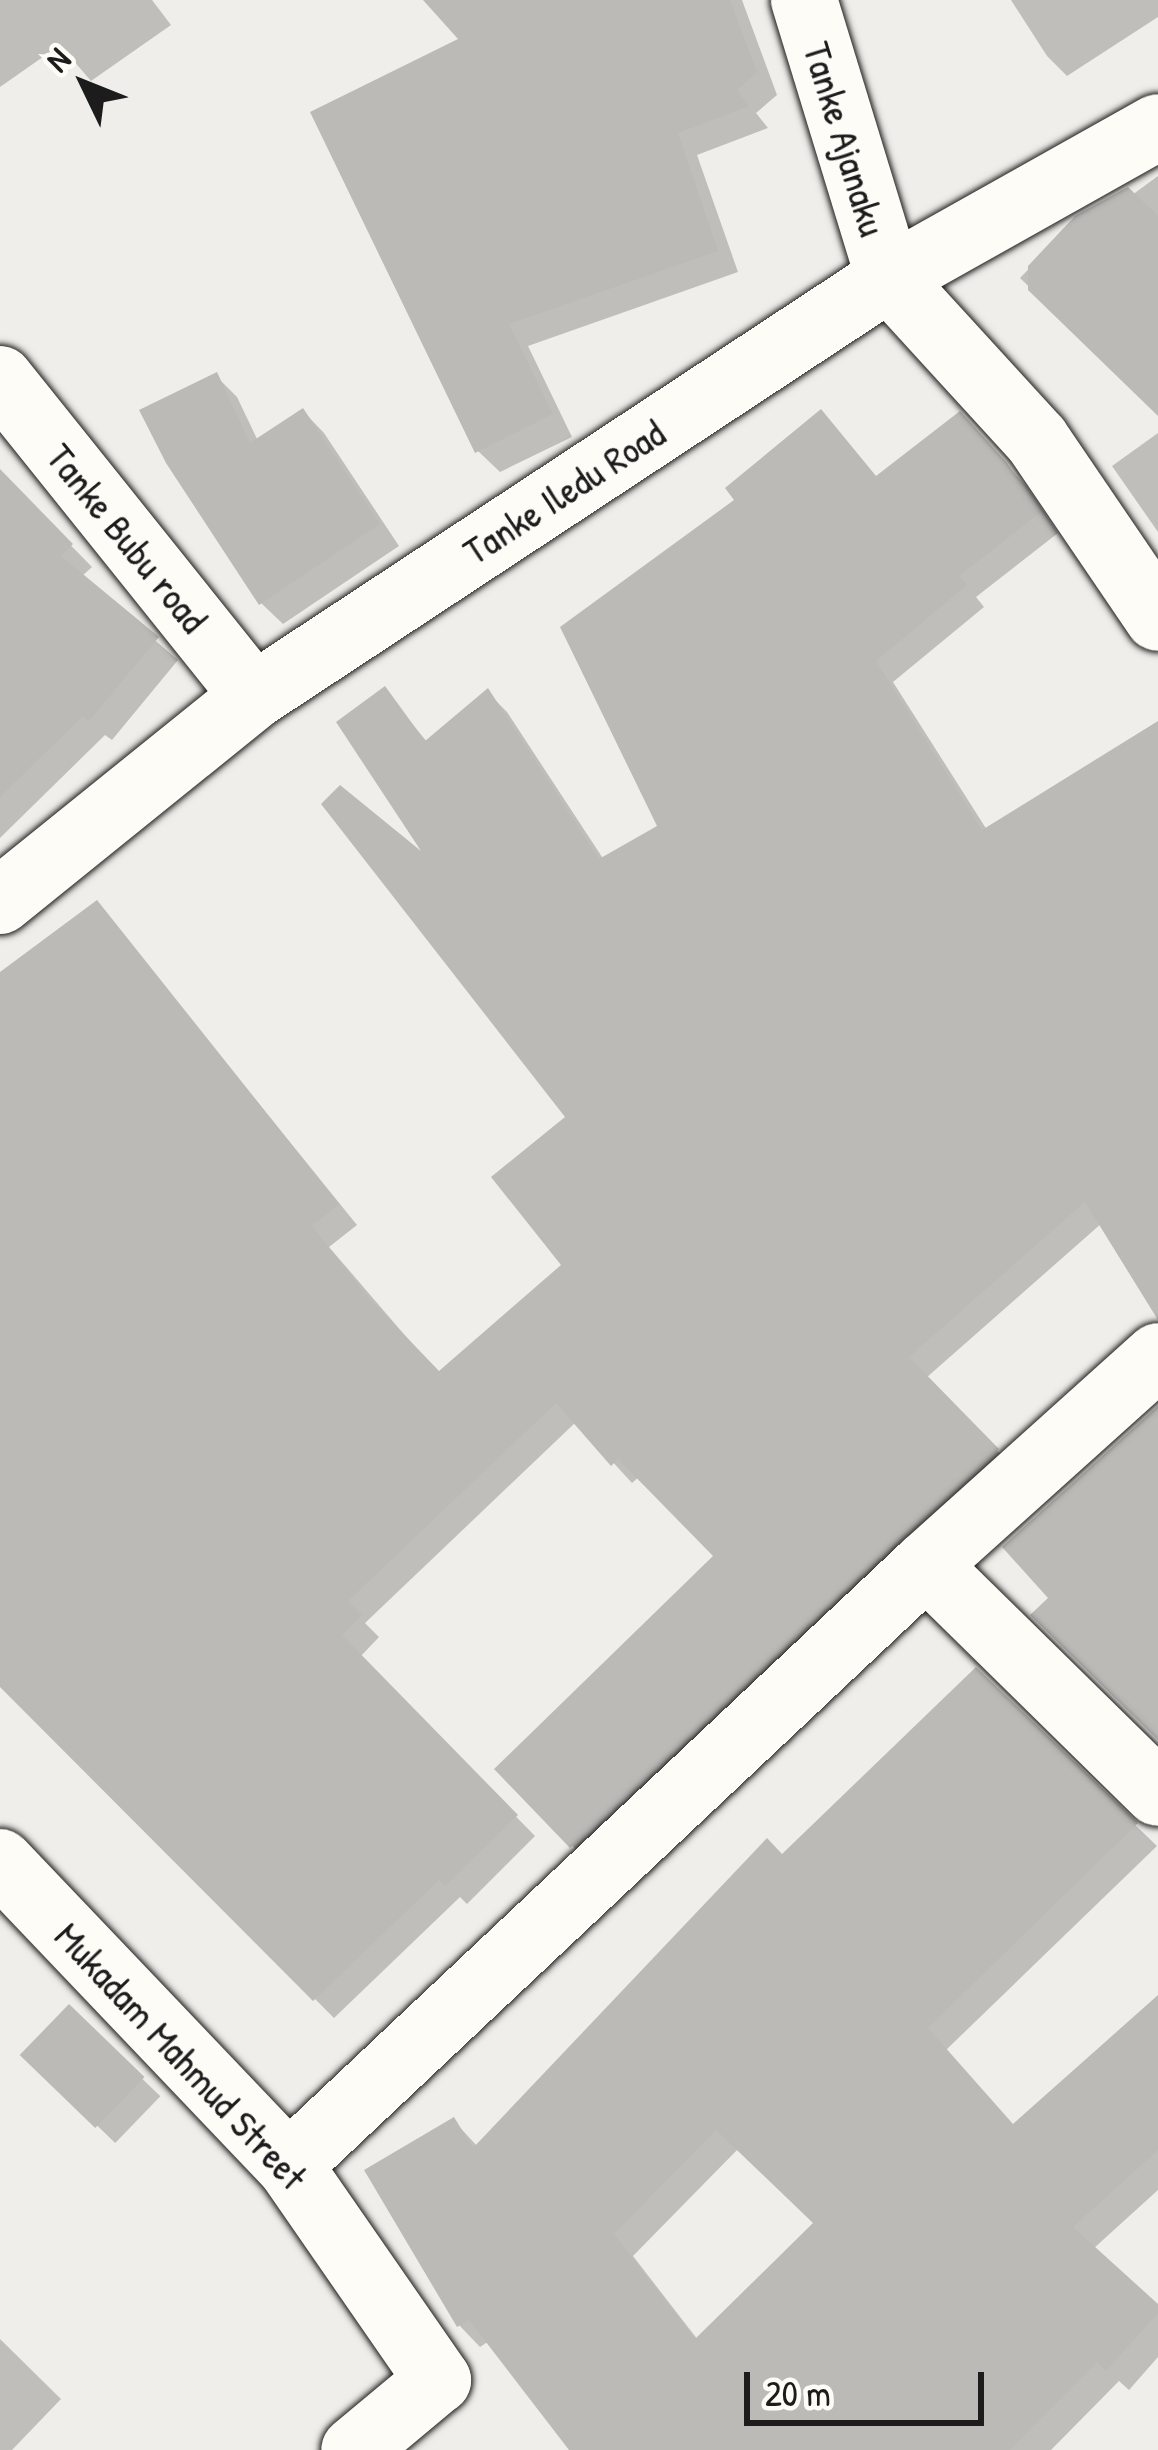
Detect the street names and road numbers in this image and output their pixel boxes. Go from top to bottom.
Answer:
street label: Tanke Ajanaku [793,37,897,241]
street label: Tanke Iledu Road [455,410,673,574]
street label: Tanke Bubu road [37,434,217,642]
street label: Mukadam Mahmud Street [45,1913,317,2199]

